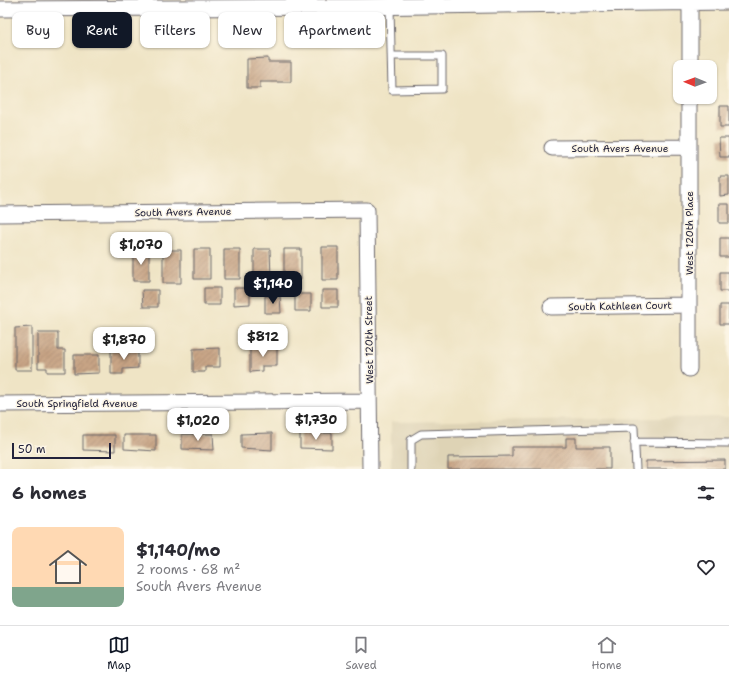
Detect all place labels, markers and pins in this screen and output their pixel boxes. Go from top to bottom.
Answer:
pin: $1,070 [108,232,174,266]
pin: $1,140 [240,271,306,305]
pin: $812 [239,324,287,358]
pin: $1,870 [91,327,157,361]
pin: $1,730 [283,407,349,441]
pin: $1,020 [165,408,231,442]

